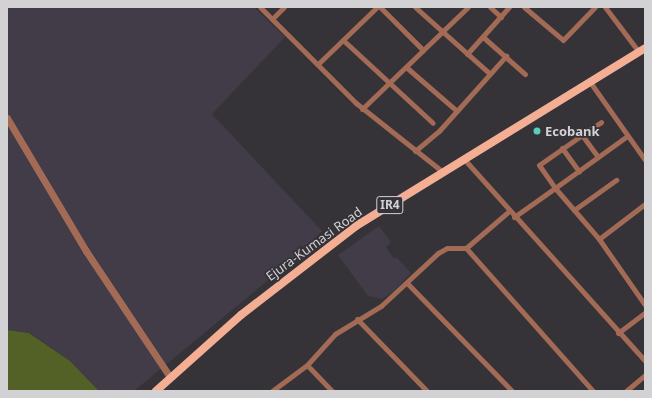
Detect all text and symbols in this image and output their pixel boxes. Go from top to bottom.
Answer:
place label: Ecobank [545,123,600,139]
marker: Ecobank [532,126,542,136]
road number: IR4 [376,195,404,215]
street label: Ejura-Kumasi Road [263,204,365,284]

